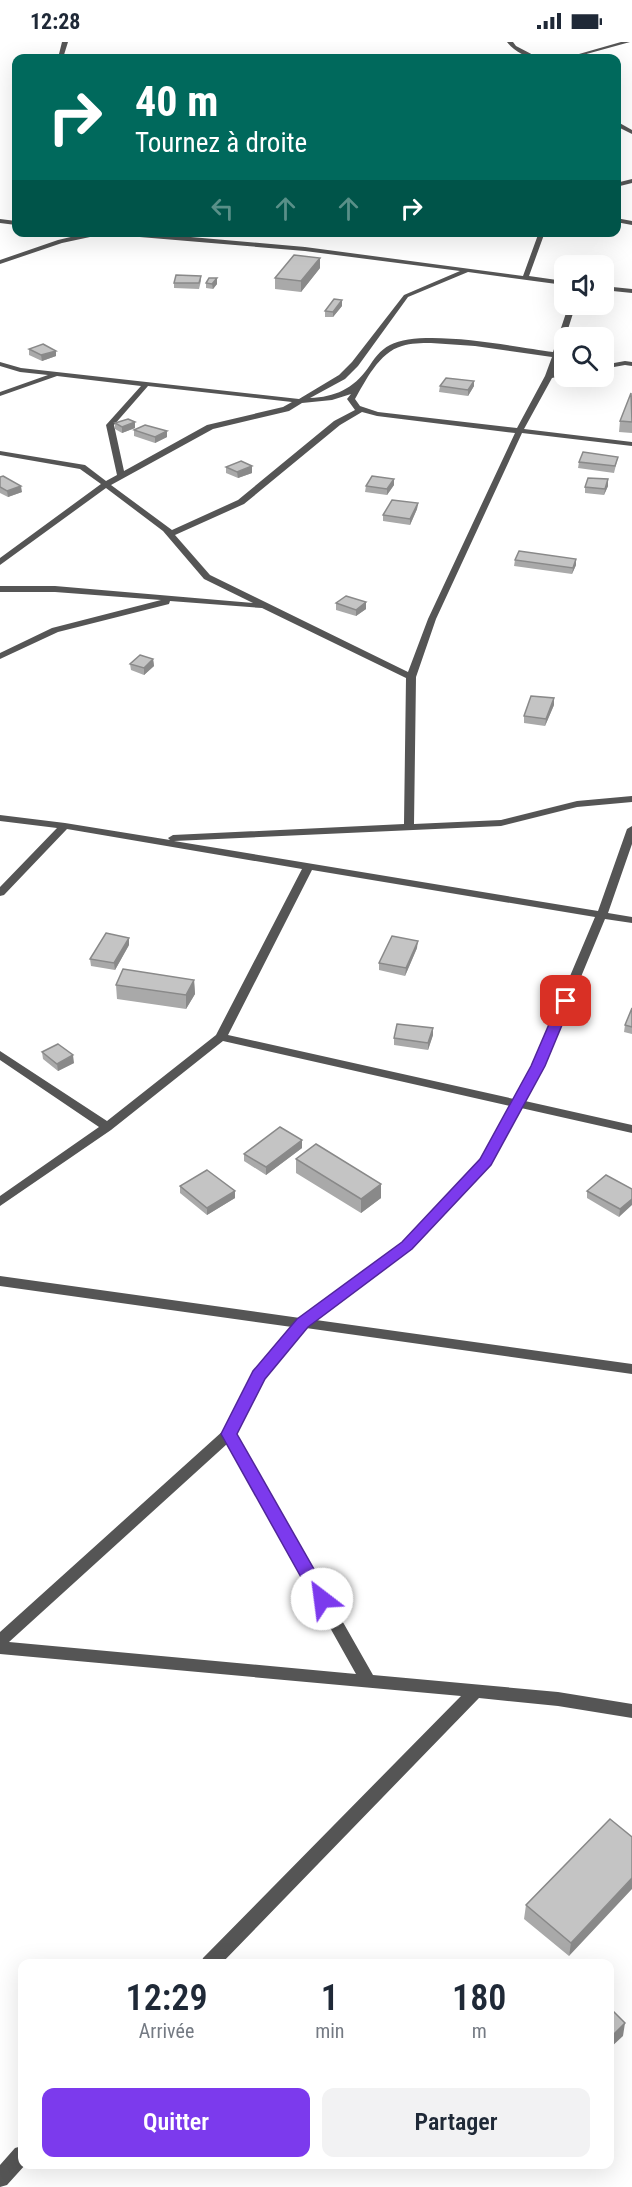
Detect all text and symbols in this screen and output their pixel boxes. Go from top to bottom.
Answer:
text: 12:28 [30,9,81,34]
text: 40 m [135,77,218,126]
icon: right [36,78,114,156]
text: Tournez à droite [135,127,307,159]
icon: left [206,192,239,225]
icon: ahead [269,192,302,225]
icon: ahead [332,192,365,225]
icon: right [395,192,428,225]
map controls [554,255,614,387]
button: sound [554,255,614,315]
button: search [554,327,614,387]
pin [540,975,591,1026]
icon: arrive [549,984,582,1017]
position arrow [290,1567,354,1631]
text: 12:29 [126,1977,208,2019]
text: 1 [321,1977,339,2019]
text: 180 [452,1977,506,2019]
text: Arrivée [139,2019,194,2043]
text: min [315,2019,344,2043]
text: m [472,2019,487,2043]
button: Quitter [42,2088,310,2157]
button: Partager [322,2088,590,2157]

